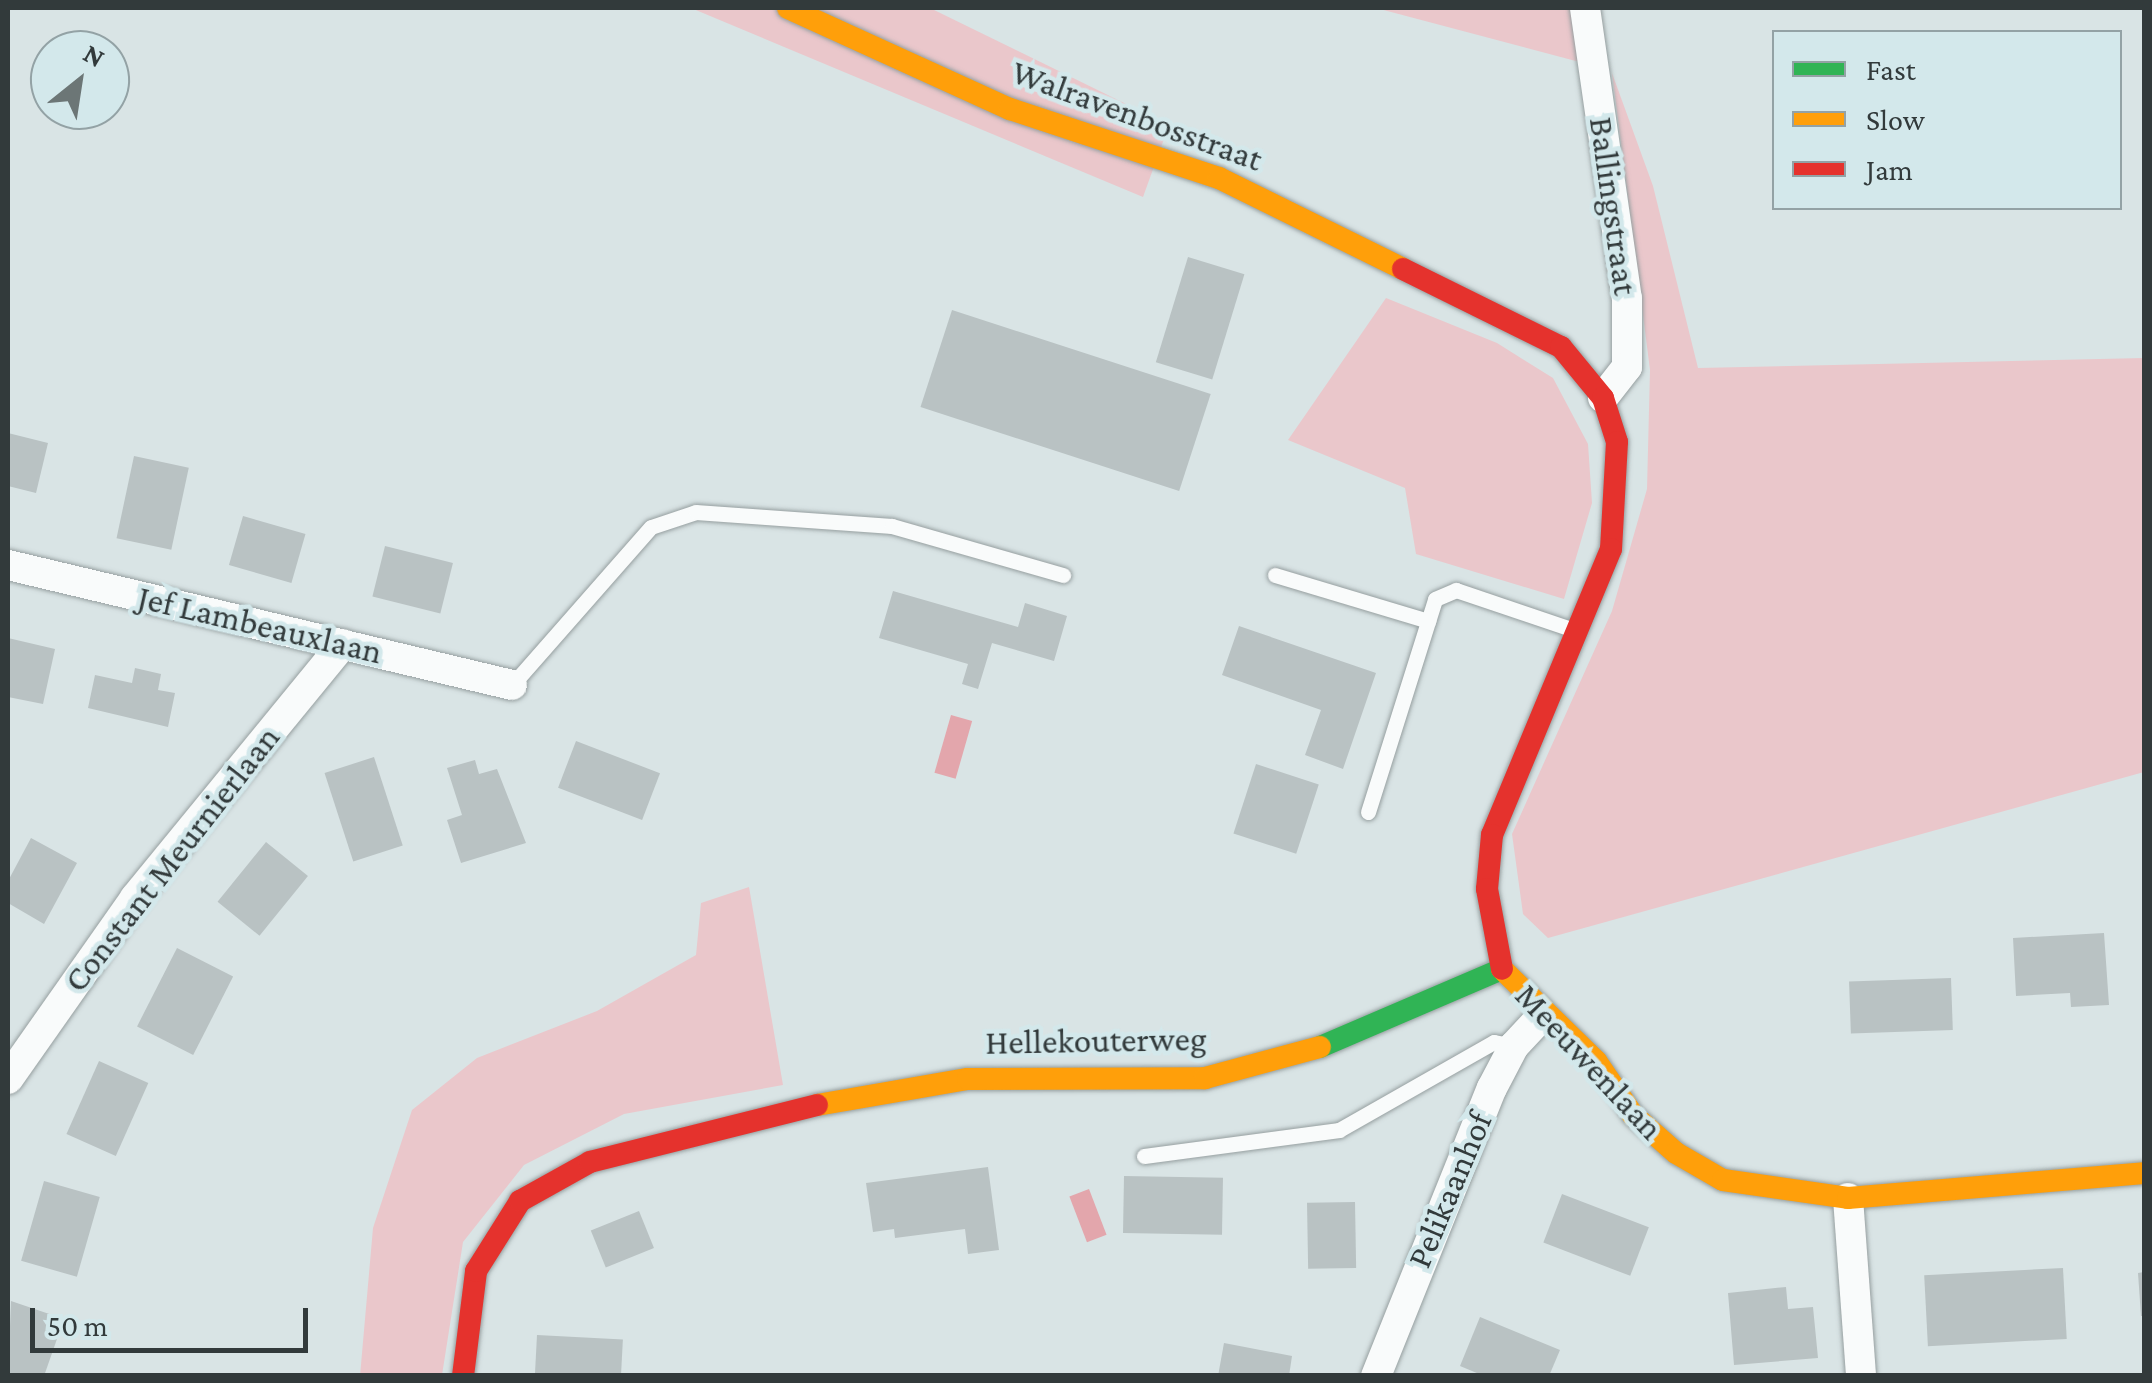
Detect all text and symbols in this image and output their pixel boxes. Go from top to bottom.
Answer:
north arrow [30,30,130,130]
legend [1772,30,2122,210]
text: N [78,37,110,74]
street label: Walravenbosstraat [1006,51,1268,181]
text: Fast [1866,53,1916,86]
text: Slow [1866,103,1925,136]
street label: Ballingstraat [1580,114,1646,298]
text: Jam [1866,153,1913,186]
street label: Jef Lambeauxlaan [134,576,386,674]
street label: Constant Meurnierlaan [55,718,289,1000]
street label: Meeuwenlaan [1506,975,1672,1149]
street label: Hellekouterweg [985,1018,1207,1064]
street label: Pelikaanhof [1398,1106,1502,1274]
scale bar [35,1288,312,1350]
text: 50 m [47,1309,108,1342]

